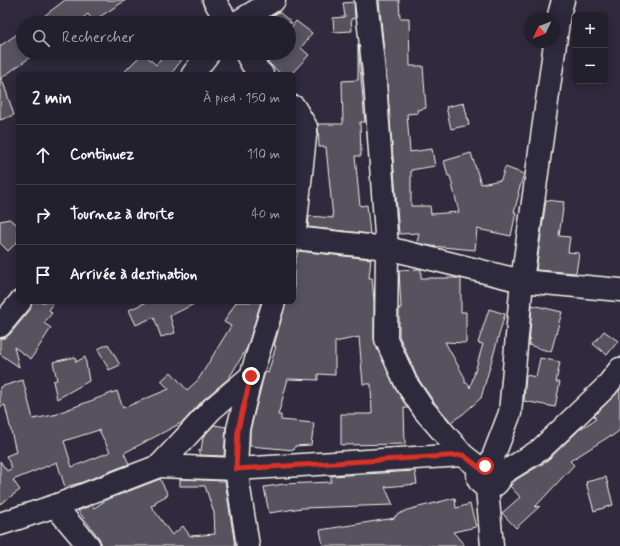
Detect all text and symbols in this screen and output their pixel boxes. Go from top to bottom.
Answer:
north arrow [524,12,560,48]
map controls [572,12,608,84]
button: + [572,12,608,48]
search box [16,16,296,60]
icon: search [30,27,52,49]
text: Rechercher [62,28,135,48]
button: − [572,48,608,84]
text: 2 min [32,87,72,109]
text: À pied · 150 m [203,90,280,107]
icon: ahead [32,144,54,166]
text: Continuez [70,145,134,165]
text: 110 m [247,146,280,163]
icon: right [32,204,54,226]
text: Tournez à droite [70,205,174,225]
text: 40 m [251,206,280,223]
icon: arrive [32,264,54,286]
text: Arrivée à destination [70,265,197,285]
route end [242,367,260,385]
route start [476,457,494,475]

